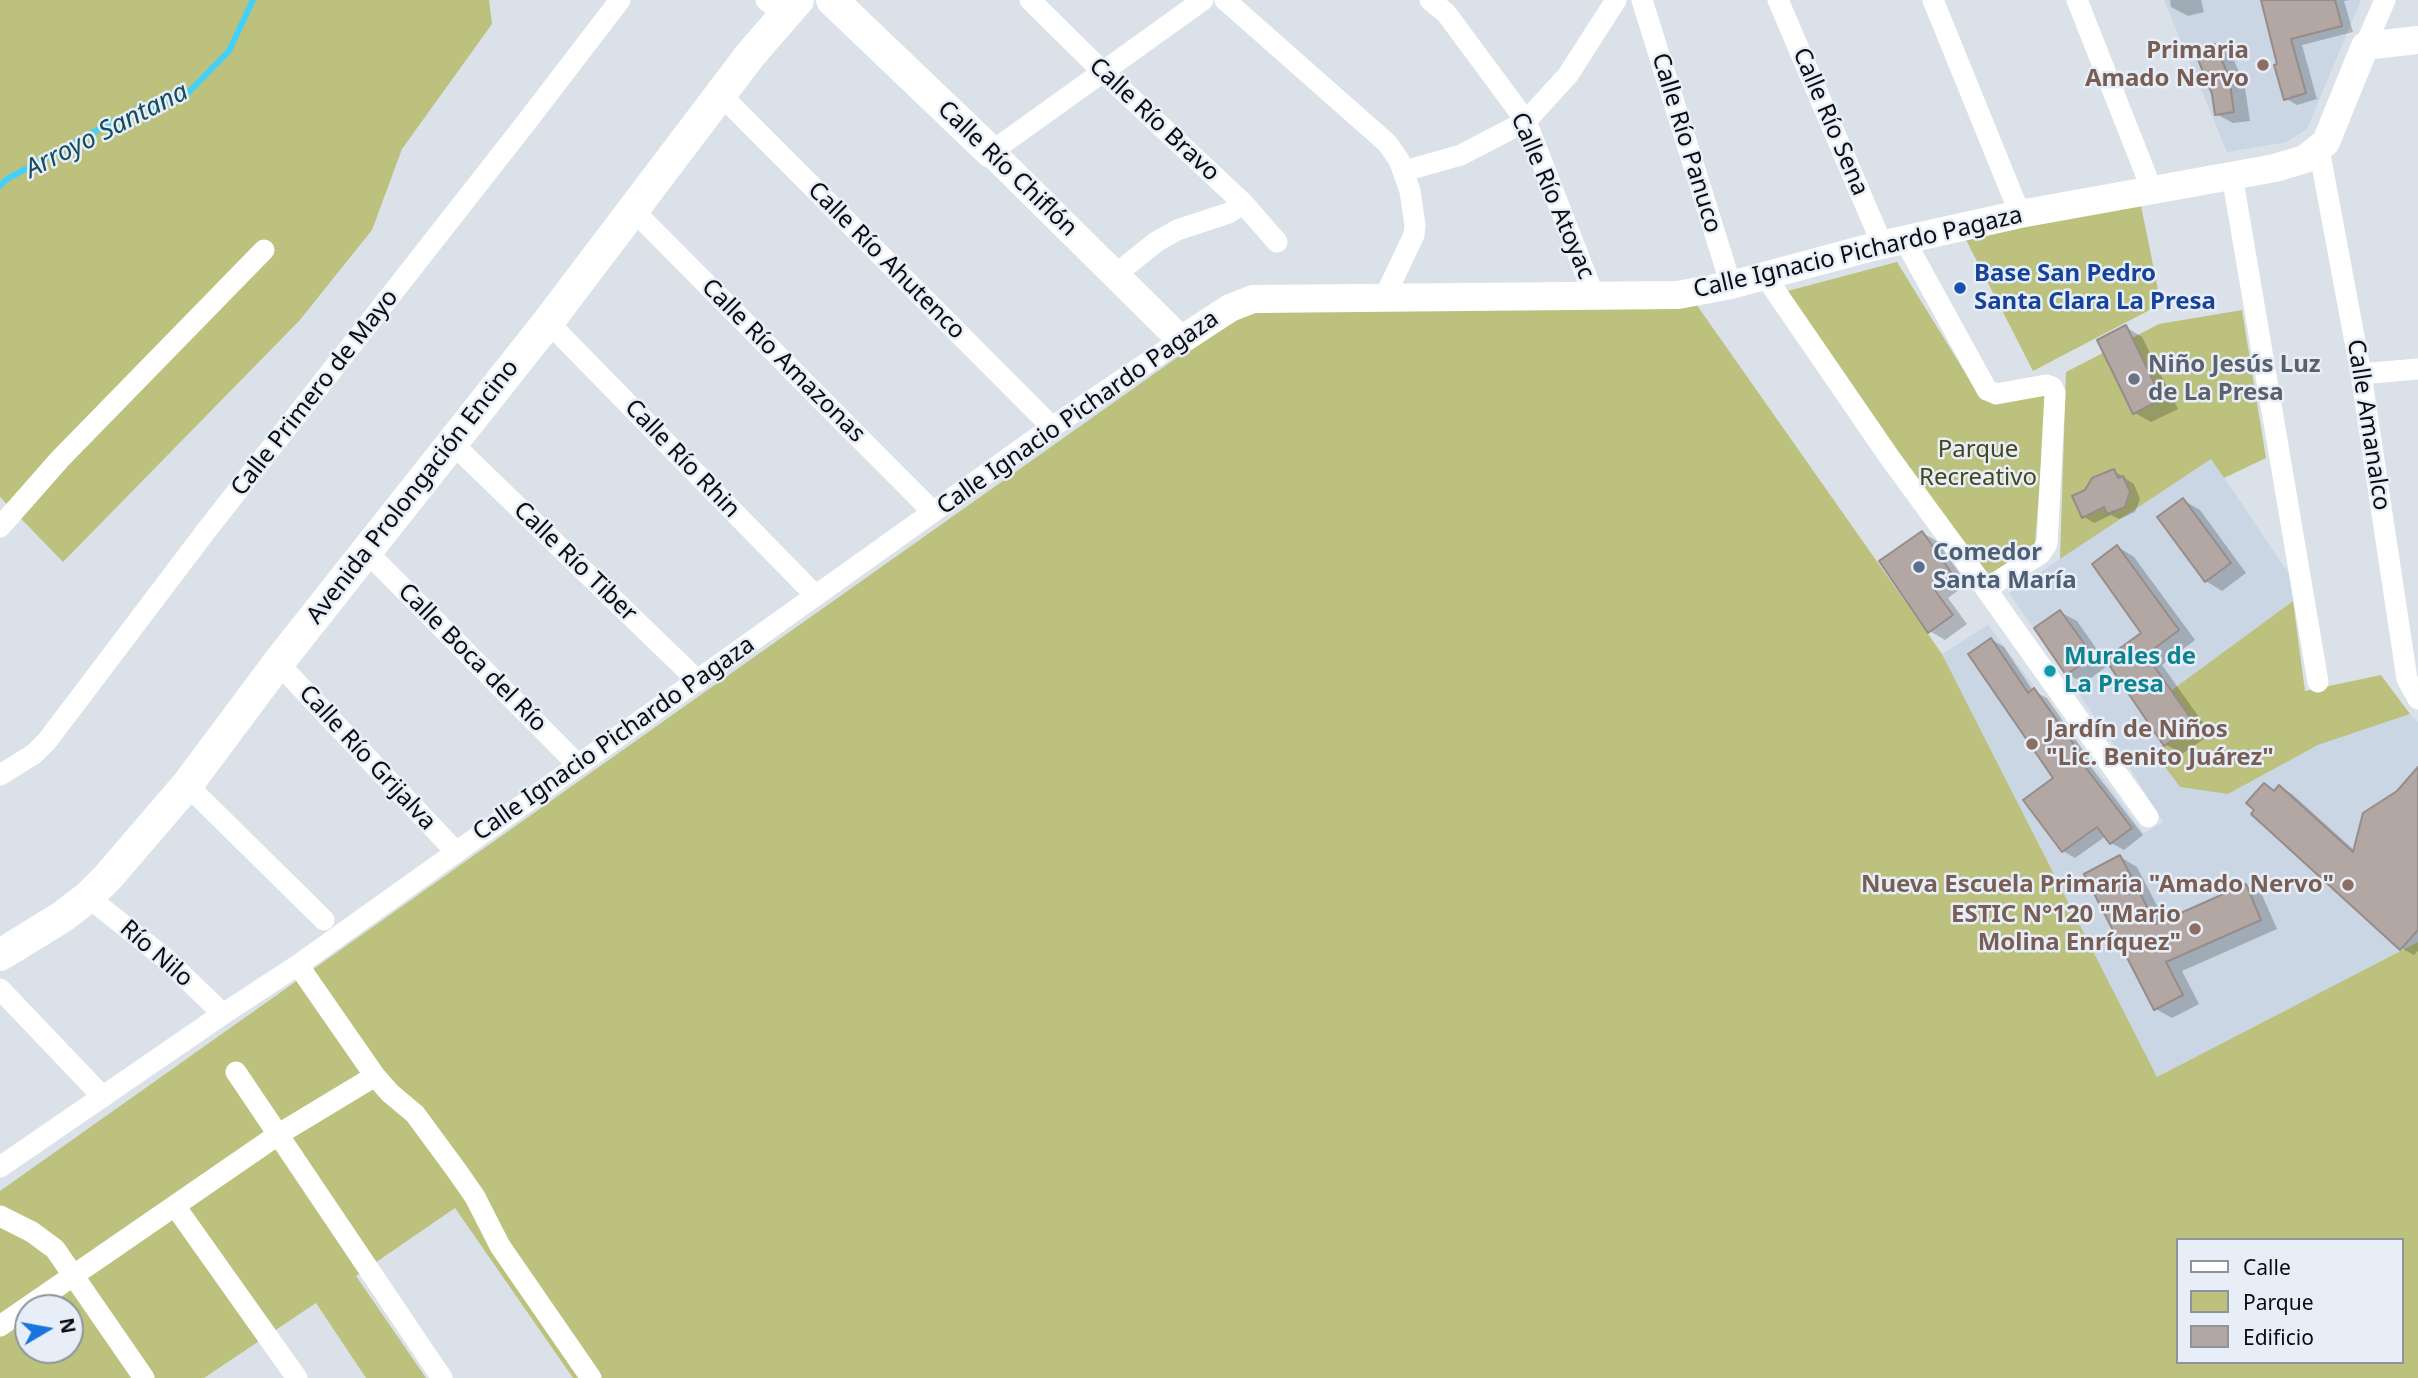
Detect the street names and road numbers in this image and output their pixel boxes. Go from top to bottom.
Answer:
street label: Calle Río Sena [1786,44,1874,200]
street label: Calle Río Panuco [1645,50,1727,236]
street label: Calle Río Bravo [1083,52,1225,188]
street label: Calle Río Chiflón [931,95,1083,243]
street label: Calle Río Atoyac [1504,108,1600,284]
street label: Calle Río Ahutenco [801,176,971,346]
street label: Calle Ignacio Pichardo Pagaza [1691,201,2025,305]
street label: Calle Río Amazonas [695,273,871,449]
street label: Calle Primero de Mayo [225,284,405,502]
street label: Calle Ignacio Pichardo Pagaza [932,305,1224,521]
street label: Calle Amanalco [2340,338,2396,512]
street label: Avenida Prolongación Encino [301,354,525,630]
street label: Calle Río Rhin [618,394,746,524]
street label: Calle Río Tiber [507,496,643,628]
street label: Calle Boca del Río [392,578,552,738]
street label: Calle Ignacio Pichardo Pagaza [468,631,760,847]
street label: Calle Río Grijalva [292,680,442,836]
street label: Río Nilo [114,915,198,993]

